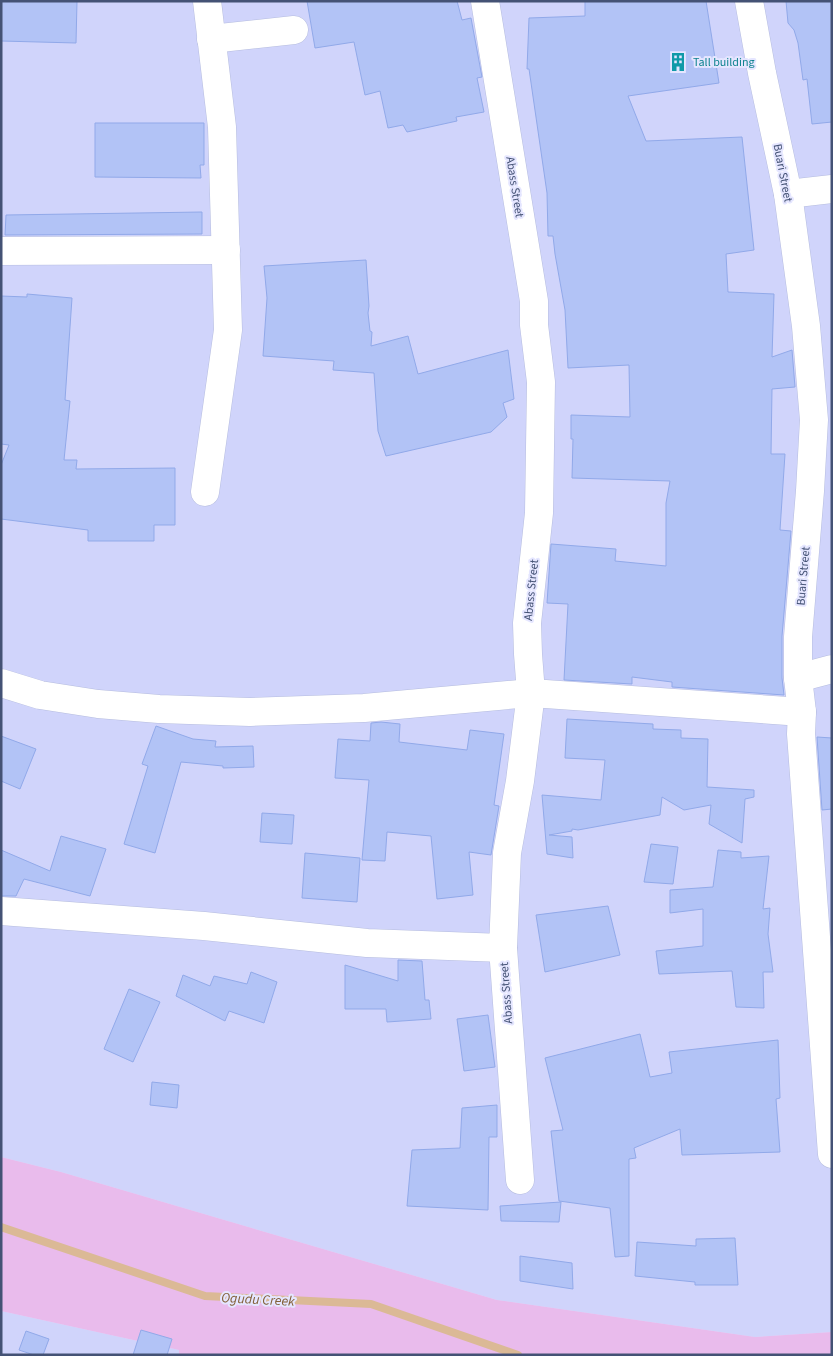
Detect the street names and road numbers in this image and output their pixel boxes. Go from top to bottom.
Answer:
street label: Buari Street [769,142,797,204]
street label: Abass Street [501,155,528,219]
street label: Buari Street [792,546,815,606]
street label: Abass Street [520,559,543,622]
street label: Abass Street [496,962,517,1024]

